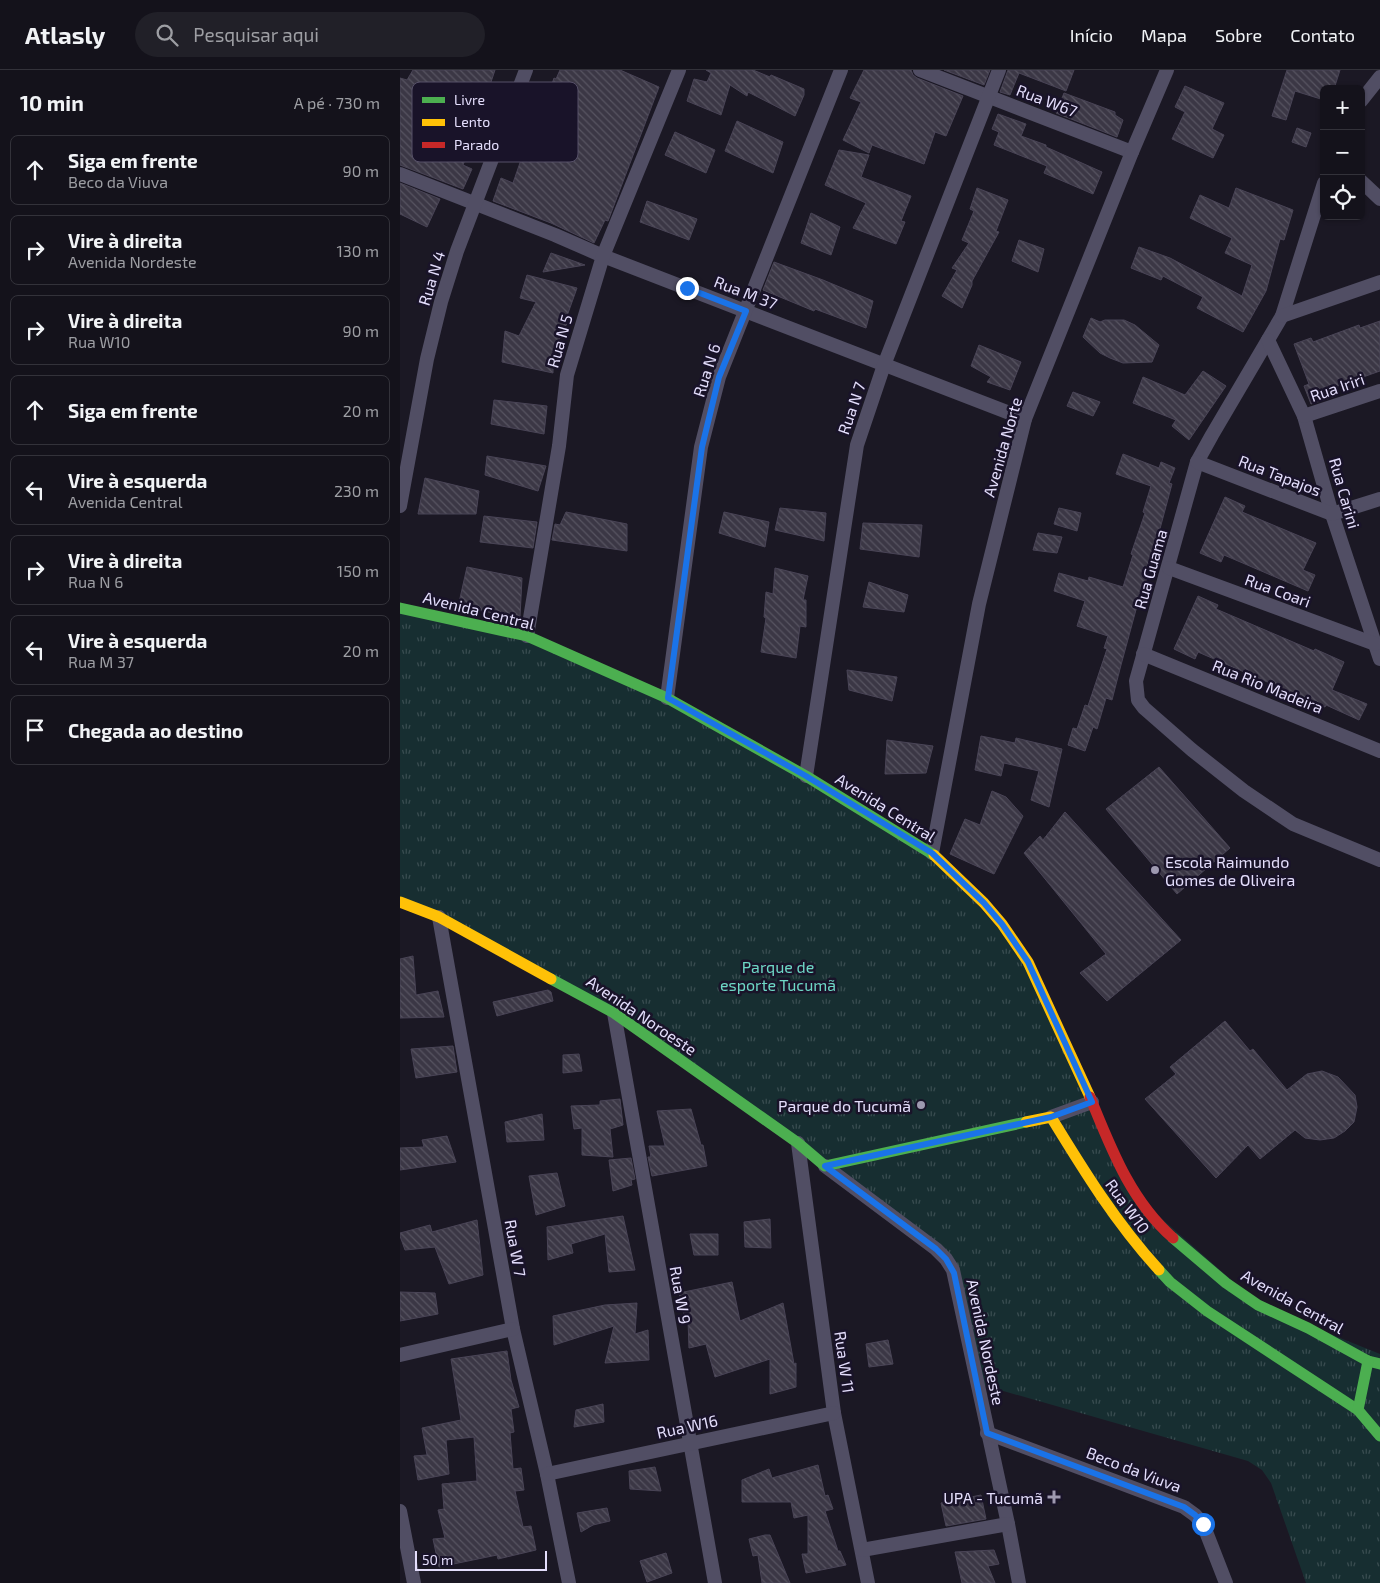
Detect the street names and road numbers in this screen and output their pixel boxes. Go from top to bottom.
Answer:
street label: Rua W67 [1014,80,1080,120]
street label: Rua N 4 [414,248,448,308]
street label: Rua M 37 [712,271,780,313]
street label: Rua N 5 [542,312,576,370]
street label: Rua N 6 [688,341,724,399]
street label: Rua Iriri [1307,369,1367,405]
street label: Rua N 7 [833,379,869,437]
street label: Avenida Norte [979,395,1025,499]
street label: Rua Tapajos [1236,451,1324,500]
street label: Rua Carini [1326,455,1364,531]
street label: Rua Guama [1130,527,1170,611]
street label: Rua Coari [1242,569,1314,611]
street label: Avenida Central [421,587,537,633]
street label: Rua Rio Madeira [1210,655,1326,717]
street label: Avenida Central [832,769,940,846]
street label: Avenida Noroeste [583,971,701,1059]
street label: Rua W10 [1102,1175,1154,1237]
street label: Rua W 7 [502,1218,530,1278]
street label: Rua W 9 [667,1264,695,1326]
street label: Avenida Central [1238,1265,1348,1337]
street label: Avenida Nordeste [963,1277,1009,1407]
street label: Rua W 11 [831,1330,859,1394]
street label: Rua W16 [655,1410,719,1442]
street label: Beco da Viuva [1084,1442,1184,1496]

